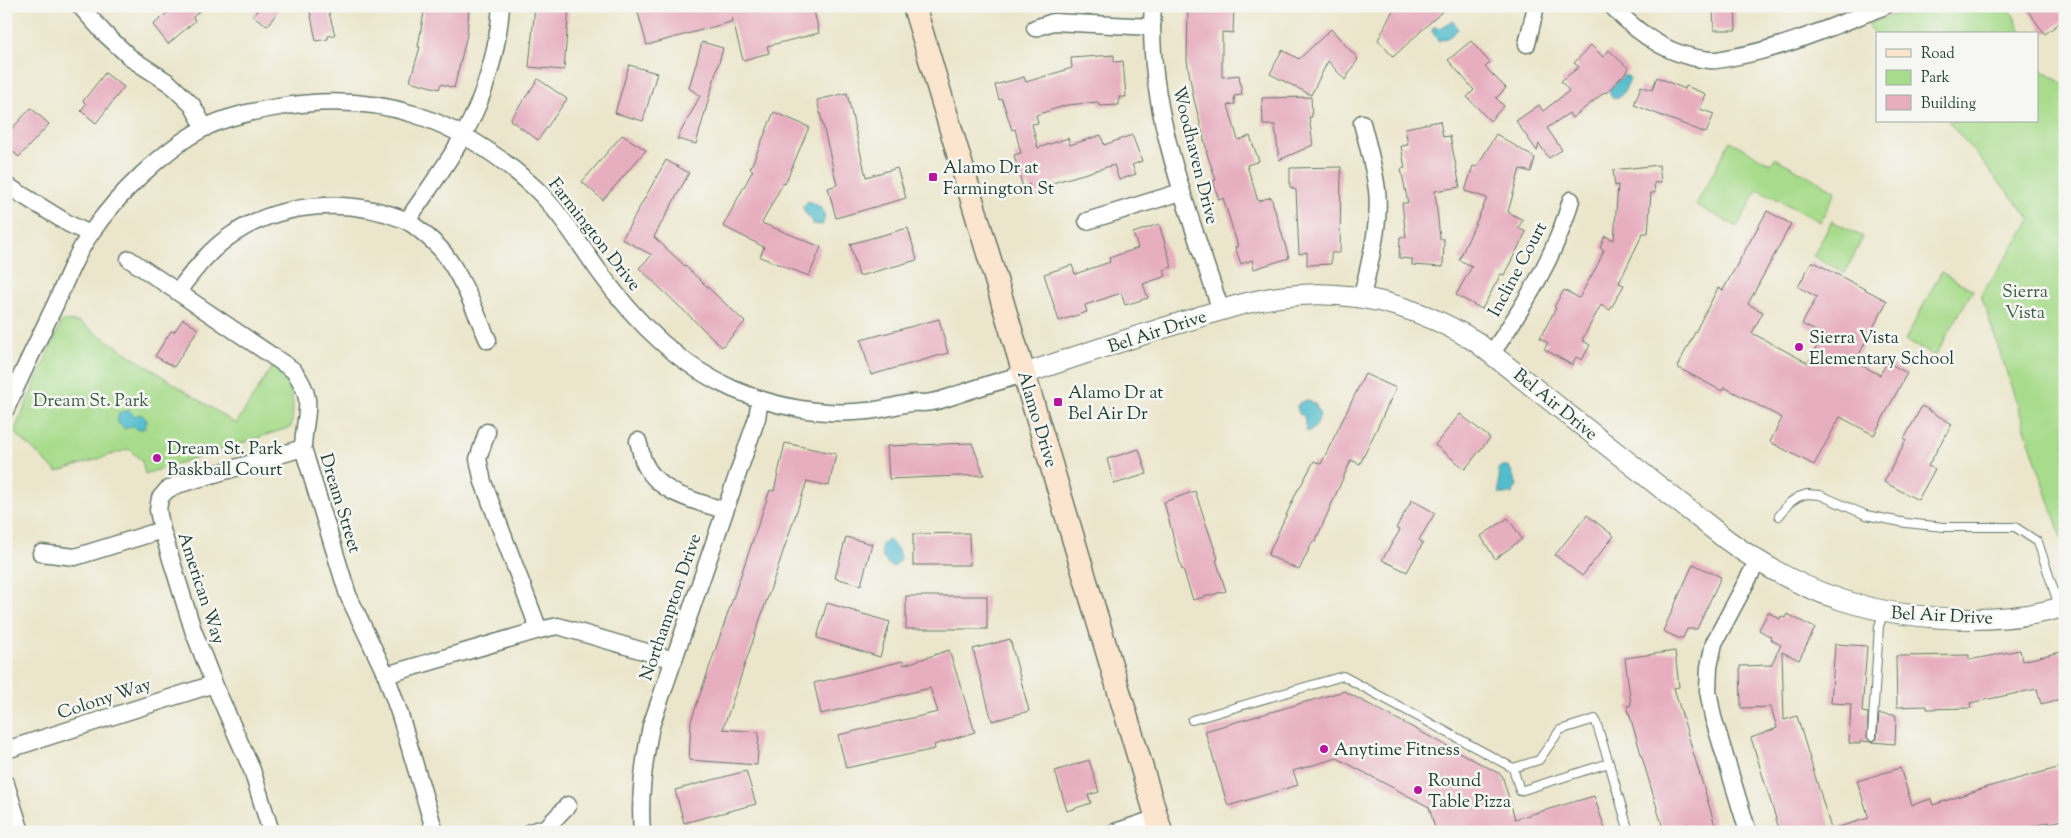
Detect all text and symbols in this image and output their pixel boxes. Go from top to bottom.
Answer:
legend [1876,32,2038,122]
text: Road [1921,44,1955,65]
text: Park [1921,68,1950,89]
street label: Woodhaven Drive [1164,84,1224,227]
text: Building [1921,94,1976,115]
place label: Alamo Dr at Farmington St [943,156,1054,203]
marker: Alamo Dr at Farmington St [927,171,939,183]
street label: Farmington Drive [541,173,646,297]
street label: Incline Court [1483,218,1555,322]
park label: Sierra Vista [2002,280,2048,327]
street label: Bel Air Drive [1105,305,1210,361]
place label: Sierra Vista Elementary School [1809,326,1954,373]
marker: Sierra Vista Elementary School [1793,341,1805,353]
street label: Bel Air Drive [1507,363,1603,448]
street label: Alamo Drive [1009,368,1063,471]
place label: Alamo Dr at Bel Air Dr [1068,381,1163,428]
park label: Dream St. Park [33,389,149,415]
marker: Alamo Dr at Bel Air Dr [1052,396,1064,408]
place label: Dream St. Park Baskball Court [167,437,283,484]
street label: Dream Street [312,451,367,557]
marker: Dream St. Park Baskball Court [151,452,163,464]
street label: American Way [170,529,230,648]
street label: Northampton Drive [635,531,709,685]
street label: Bel Air Drive [1890,601,1994,633]
street label: Colony Way [54,672,155,727]
place label: Anytime Fitness [1334,738,1460,764]
marker: Anytime Fitness [1318,743,1330,755]
place label: Round Table Pizza [1428,769,1511,816]
marker: Round Table Pizza [1412,784,1424,796]

